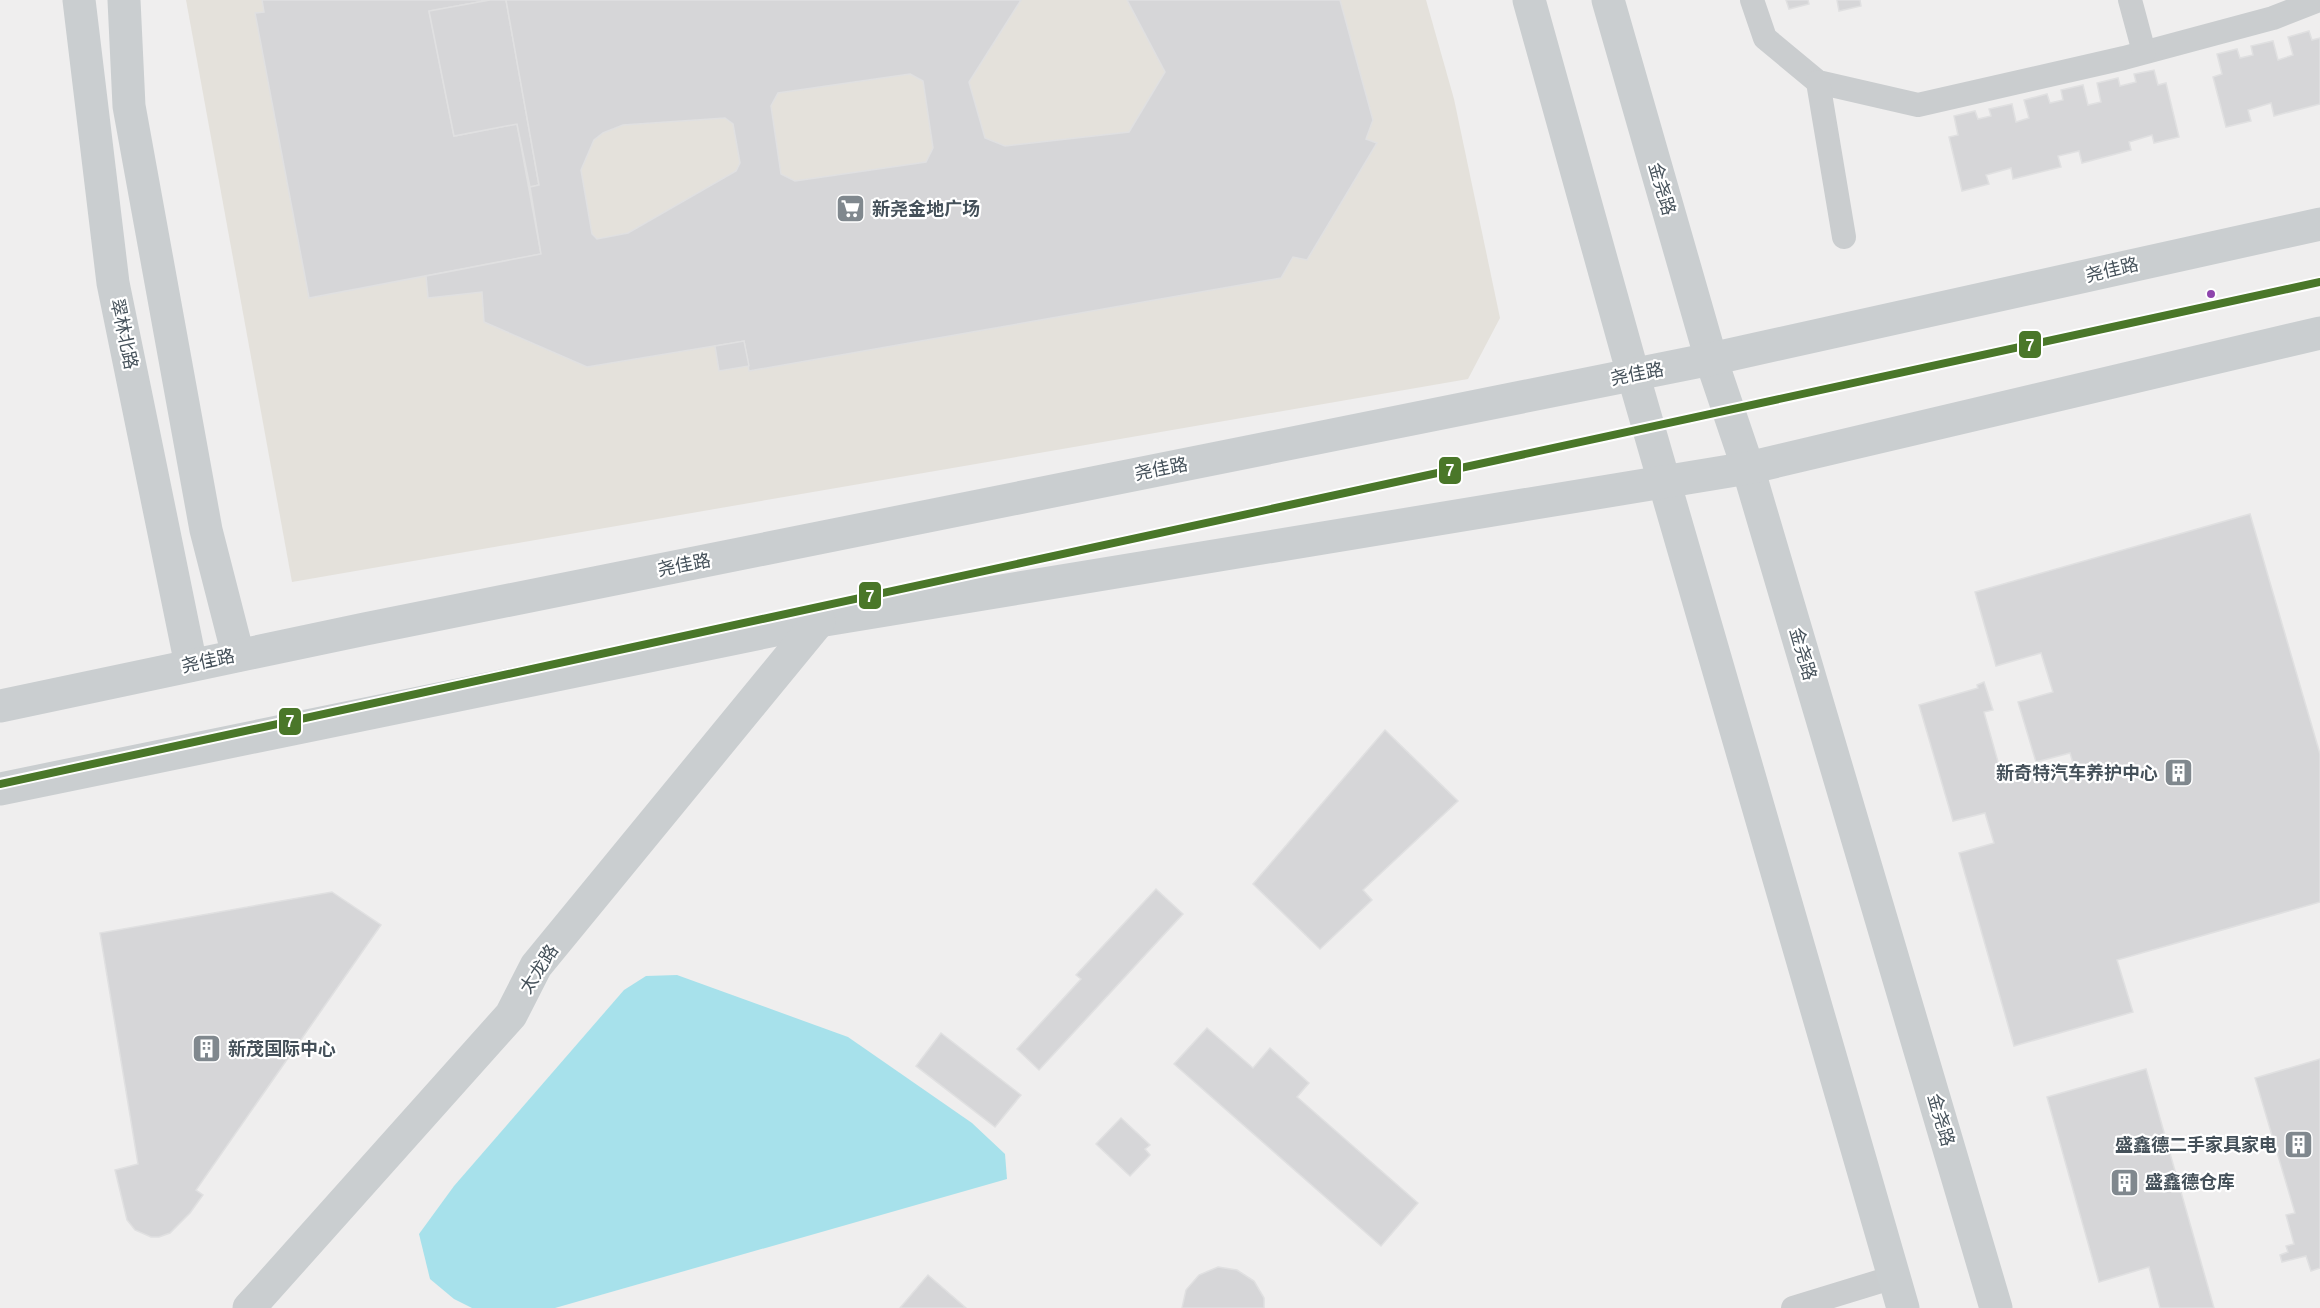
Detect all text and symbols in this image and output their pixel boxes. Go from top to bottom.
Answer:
street label: 金尧路 [1645,160,1679,218]
supermarket icon: 新尧金地广场 [835,193,867,225]
place label: 新尧金地广场 [872,199,980,219]
street label: 尧佳路 [2083,254,2141,286]
unlabelled marker [2205,288,2217,300]
street label: 翠林北路 [107,297,141,371]
line badge: 7 [2018,330,2042,359]
text: 7 [2026,337,2035,354]
street label: 尧佳路 [1609,359,1665,389]
street label: 尧佳路 [1133,454,1189,484]
line badge: 7 [1438,456,1462,485]
text: 7 [1446,462,1455,479]
street label: 尧佳路 [656,550,712,580]
line badge: 7 [858,581,882,610]
text: 7 [866,588,875,605]
street label: 金尧路 [1786,625,1820,683]
street label: 尧佳路 [180,646,236,676]
line badge: 7 [278,707,302,736]
text: 7 [286,713,295,730]
building icon: 新奇特汽车养护中心 [2163,757,2195,789]
place label: 新奇特汽车养护中心 [1996,763,2158,783]
street label: 太龙路 [516,941,562,997]
building icon: 新茂国际中心 [191,1033,223,1065]
place label: 新茂国际中心 [228,1039,336,1059]
street label: 金尧路 [1924,1091,1958,1149]
building icon: 盛鑫德二手家具家电 [2282,1129,2314,1161]
place label: 盛鑫德二手家具家电 [2115,1135,2277,1155]
building icon: 盛鑫德仓库 [2108,1166,2140,1198]
place label: 盛鑫德仓库 [2145,1172,2235,1192]

